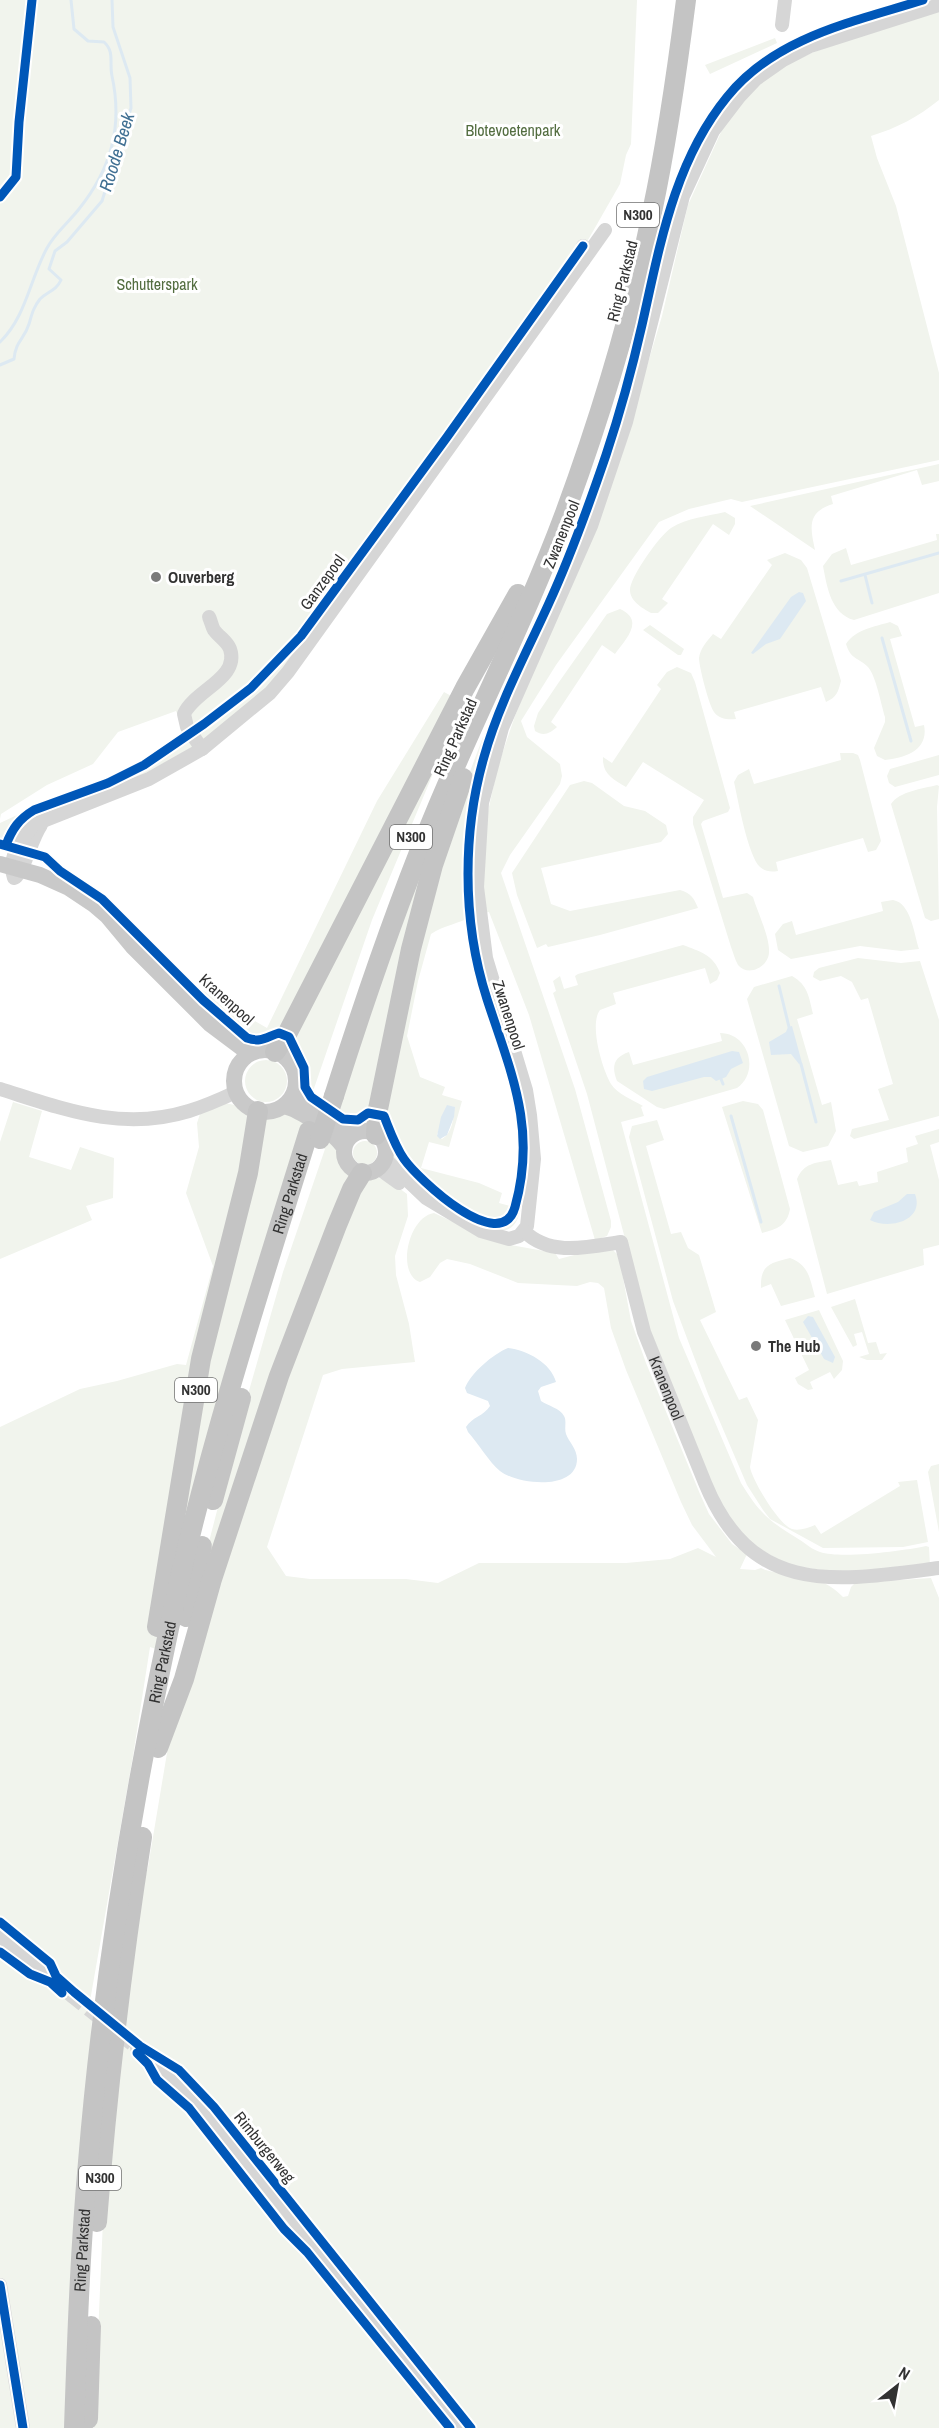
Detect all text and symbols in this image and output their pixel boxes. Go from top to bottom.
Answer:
water label: Roode Beek [93,109,141,194]
park label: Blotevoetenpark [466,119,561,141]
road number: N300 [617,203,659,227]
street label: Ring Parkstad [601,238,643,324]
park label: Schutterspark [117,273,198,295]
street label: Zwanenpool [537,497,585,571]
street label: Ganzepool [294,550,350,614]
place label: Ouverberg [168,566,234,588]
marker: Ouverberg [149,570,163,584]
street label: Ring Parkstad [428,695,482,779]
road number: N300 [390,825,432,849]
street label: Kranenpool [195,968,259,1030]
street label: Zwanenpool [487,978,531,1052]
street label: Ring Parkstad [267,1150,312,1236]
place label: The Hub [768,1335,820,1357]
marker: The Hub [749,1339,763,1353]
street label: Kranenpool [644,1353,689,1423]
road number: N300 [175,1378,217,1402]
street label: Ring Parkstad [143,1619,181,1705]
street label: Rimburgerweg [229,2107,301,2188]
road number: N300 [79,2166,121,2190]
street label: Ring Parkstad [68,2208,95,2292]
north arrow [867,2356,927,2416]
text: N [895,2361,914,2385]

